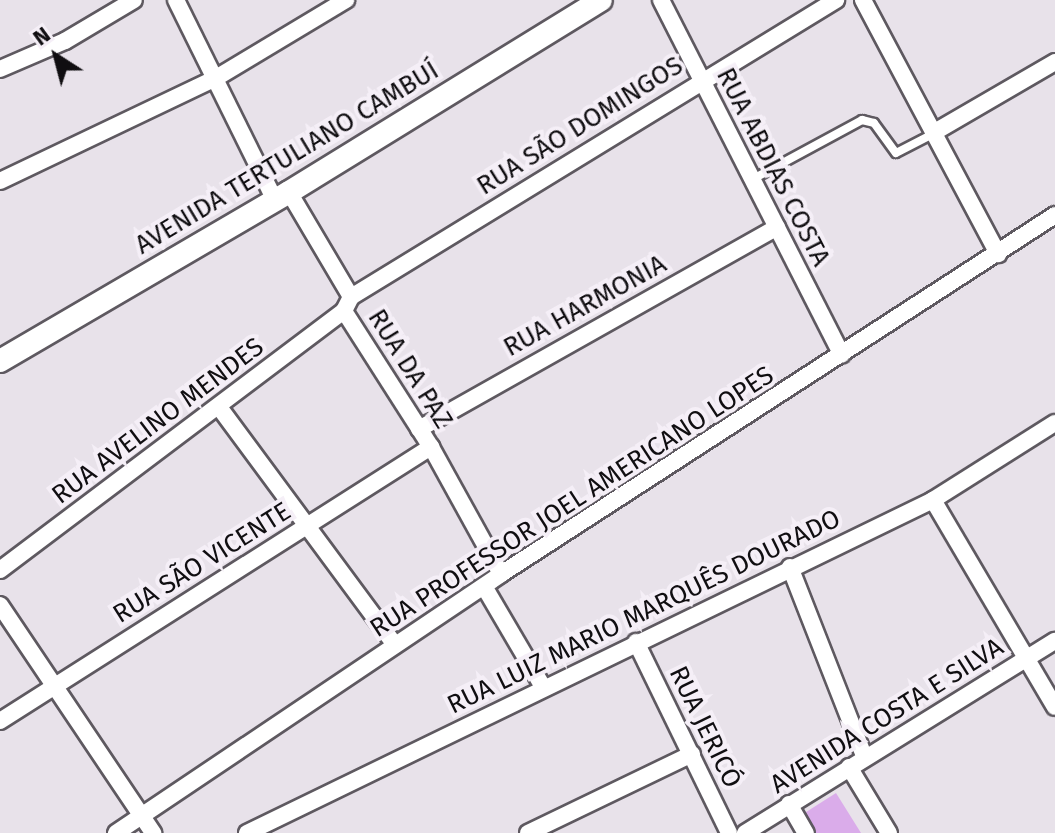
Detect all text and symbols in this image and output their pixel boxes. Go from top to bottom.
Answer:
north arrow [16,16,96,96]
text: N [28,21,55,51]
street label: RUA SÃO DOMINGOS [471,50,689,202]
street label: AVENIDA TERTULIANO CAMBUÍ [130,55,444,261]
street label: RUA ABDIAS COSTA [710,63,836,271]
street label: RUA HARMONIA [498,249,672,363]
street label: RUA DA PAZ [361,304,459,434]
street label: RUA AVELINO MENDES [46,331,270,511]
street label: RUA PROFESSOR JOEL AMERICANO LOPES [364,360,780,644]
street label: RUA SÃO VICENTE [107,496,297,630]
street label: RUA LUIZ MARIO MARQUÊS DOURADO [443,503,845,721]
street label: AVENIDA COSTA E SILVA [765,632,1009,800]
street label: RUA JERICÓ [662,661,748,793]

